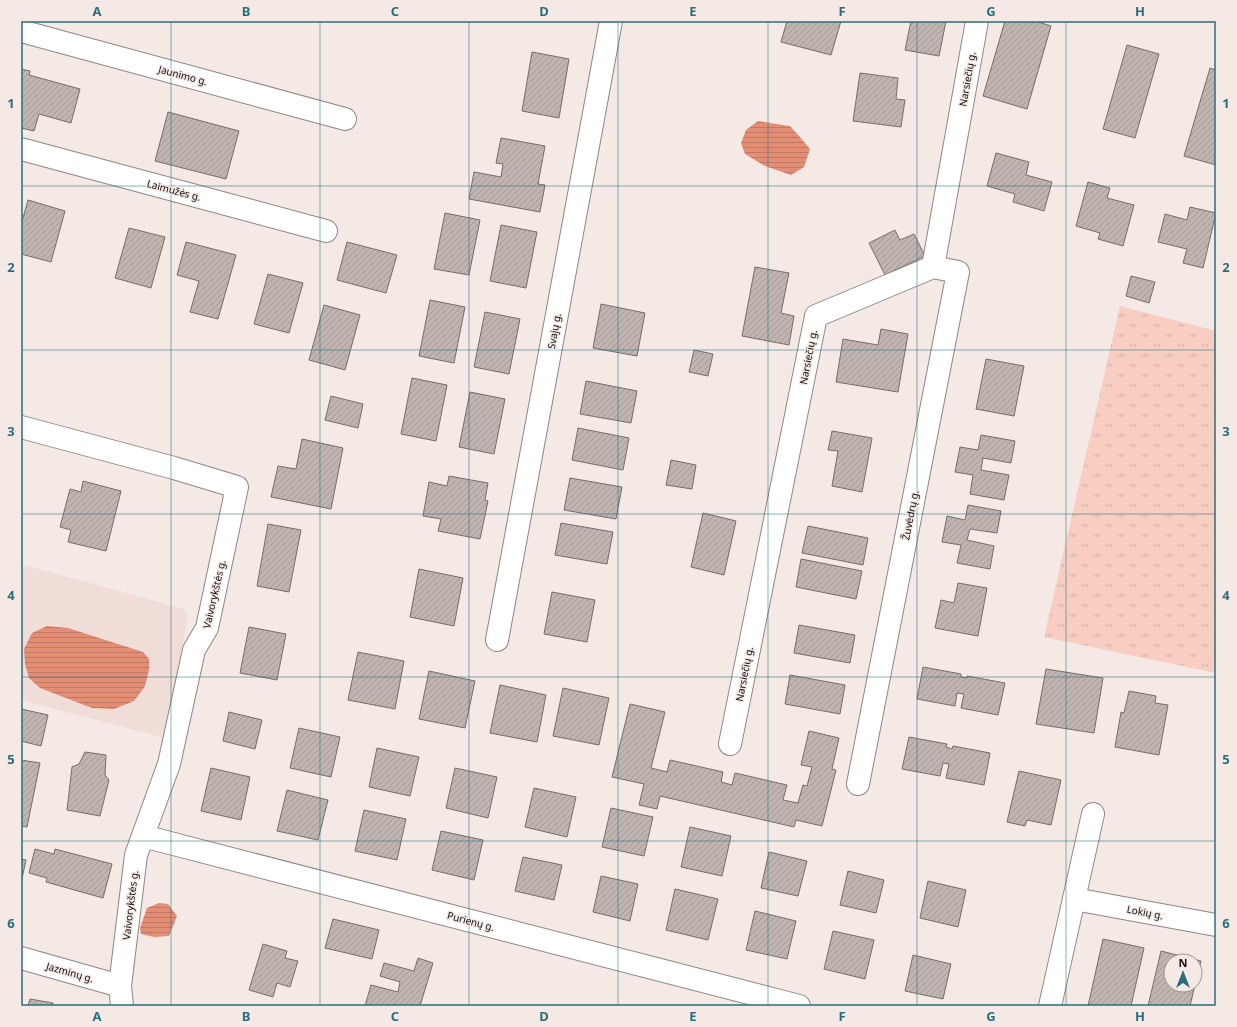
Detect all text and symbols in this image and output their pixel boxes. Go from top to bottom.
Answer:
text: A [93,2,102,20]
text: B [242,2,250,20]
text: C [391,2,399,20]
text: D [539,2,549,20]
text: E [689,2,697,20]
text: F [838,2,846,20]
text: G [986,2,996,20]
text: H [1135,2,1145,20]
street label: Narsiečių g. [955,51,979,107]
street label: Jaunimo g. [156,61,209,88]
text: 1 [7,94,15,112]
text: 1 [1222,94,1230,112]
street label: Laimužės g. [145,176,203,204]
text: 2 [7,258,15,276]
text: 2 [1222,258,1230,276]
street label: Svajų g. [544,312,564,350]
street label: Narsiečių g. [796,329,820,385]
text: 3 [7,422,15,440]
text: 3 [1222,422,1230,440]
street label: Žuvėdrų g. [898,489,922,541]
street label: Vaivorykštės g. [199,558,229,630]
text: 4 [7,586,15,604]
text: 4 [1222,586,1230,604]
street label: Narsiečių g. [732,646,756,702]
text: 5 [7,750,15,768]
text: 5 [1222,750,1230,768]
street label: Vaivorykštės g. [119,869,141,941]
street label: Lokių g. [1126,902,1164,922]
street label: Purienų g. [446,908,496,934]
text: 6 [7,914,15,932]
text: 6 [1222,914,1230,932]
north arrow [1163,953,1203,993]
text: N [1179,955,1187,970]
street label: Jazminų g. [44,958,95,985]
text: A [93,1007,102,1025]
text: B [242,1007,250,1025]
text: C [391,1007,399,1025]
text: D [539,1007,549,1025]
text: E [689,1007,697,1025]
text: F [838,1007,846,1025]
text: G [986,1007,996,1025]
text: H [1135,1007,1145,1025]

